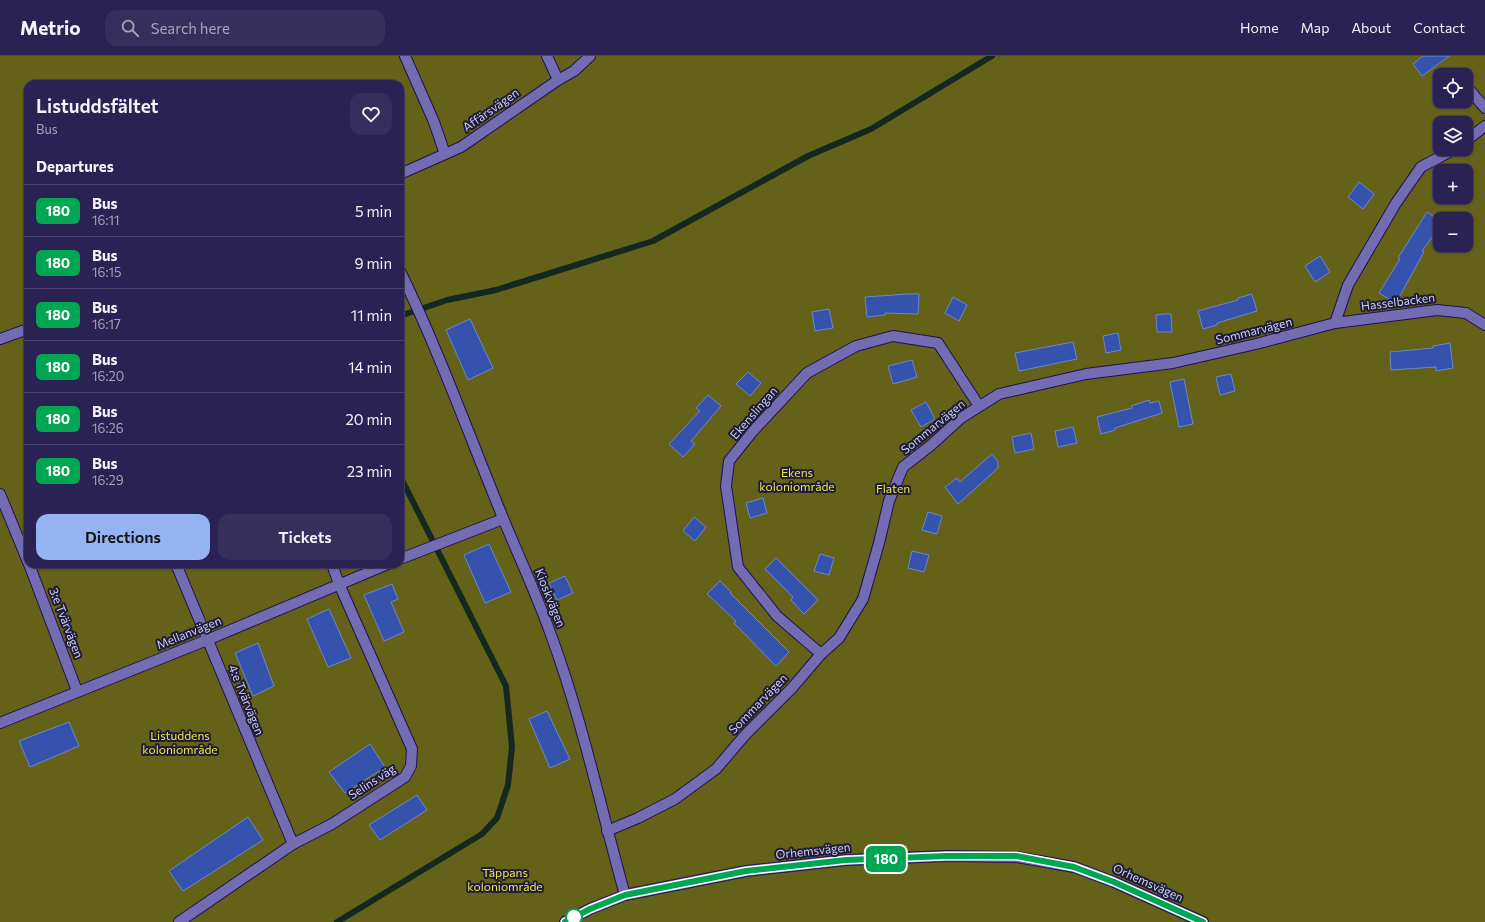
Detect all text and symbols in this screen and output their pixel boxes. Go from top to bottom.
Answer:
search box [105,10,385,46]
text: Metrio [20,16,81,39]
icon: search [119,17,141,39]
text: Search here [151,19,230,37]
text: Home [1240,19,1279,36]
text: Map [1301,19,1329,36]
text: About [1351,19,1391,36]
text: Contact [1413,19,1465,36]
map controls [1433,68,1473,252]
button: locate [1433,68,1473,108]
street label: Affärsvägen [460,85,521,134]
button: heart [350,93,392,135]
text: Listuddsfältet [36,94,159,117]
button: layers [1433,116,1473,156]
text: Bus [36,121,58,137]
text: Departures [36,157,114,175]
button: + [1433,164,1473,204]
text: Bus [92,194,117,212]
text: 180 [46,202,70,219]
text: 5 min [355,202,392,220]
text: 16:11 [92,212,120,228]
button: − [1433,212,1473,252]
text: Bus [92,246,117,264]
text: 180 [46,254,70,271]
text: 9 min [354,254,392,272]
text: 16:15 [92,264,122,280]
street label: Hasselbacken [1360,290,1436,312]
text: Bus [92,298,117,316]
text: 180 [46,306,70,323]
text: 11 min [351,306,392,324]
street label: Sommarvägen [1214,314,1293,346]
text: 16:17 [92,316,121,332]
text: Bus [92,350,117,368]
text: 180 [46,358,70,375]
text: 14 min [348,358,392,376]
text: 16:20 [92,368,124,384]
street label: Ekenslingan [727,383,780,441]
street label: Sommarvägen [898,396,967,456]
text: Bus [92,402,117,420]
text: 180 [46,410,70,427]
text: 20 min [346,410,392,428]
text: 16:26 [92,420,124,436]
text: Bus [92,454,117,472]
text: 180 [46,462,70,479]
text: 23 min [347,462,392,480]
park label: Ekens koloniområde [759,465,835,493]
text: 16:29 [92,472,124,488]
park label: Flaten [876,481,910,495]
button: Directions [36,514,210,560]
button: Tickets [218,514,392,560]
street label: Kioskvägen [533,566,569,629]
street label: 3:e Tvärvägen [47,586,87,660]
street label: Mellanvägen [154,613,223,651]
street label: 4:e Tvärvägen [226,662,267,737]
street label: Sommarvägen [725,670,789,736]
park label: Listuddens koloniområde [142,728,218,756]
street label: Selins väg [345,761,398,801]
street label: Orhemsvägen [775,839,851,861]
line badge: 180 [863,846,909,872]
text: 180 [874,850,898,867]
street label: Orhemsvägen [1111,860,1186,904]
park label: Täppans koloniområde [467,865,543,893]
unlabelled marker [565,908,583,922]

